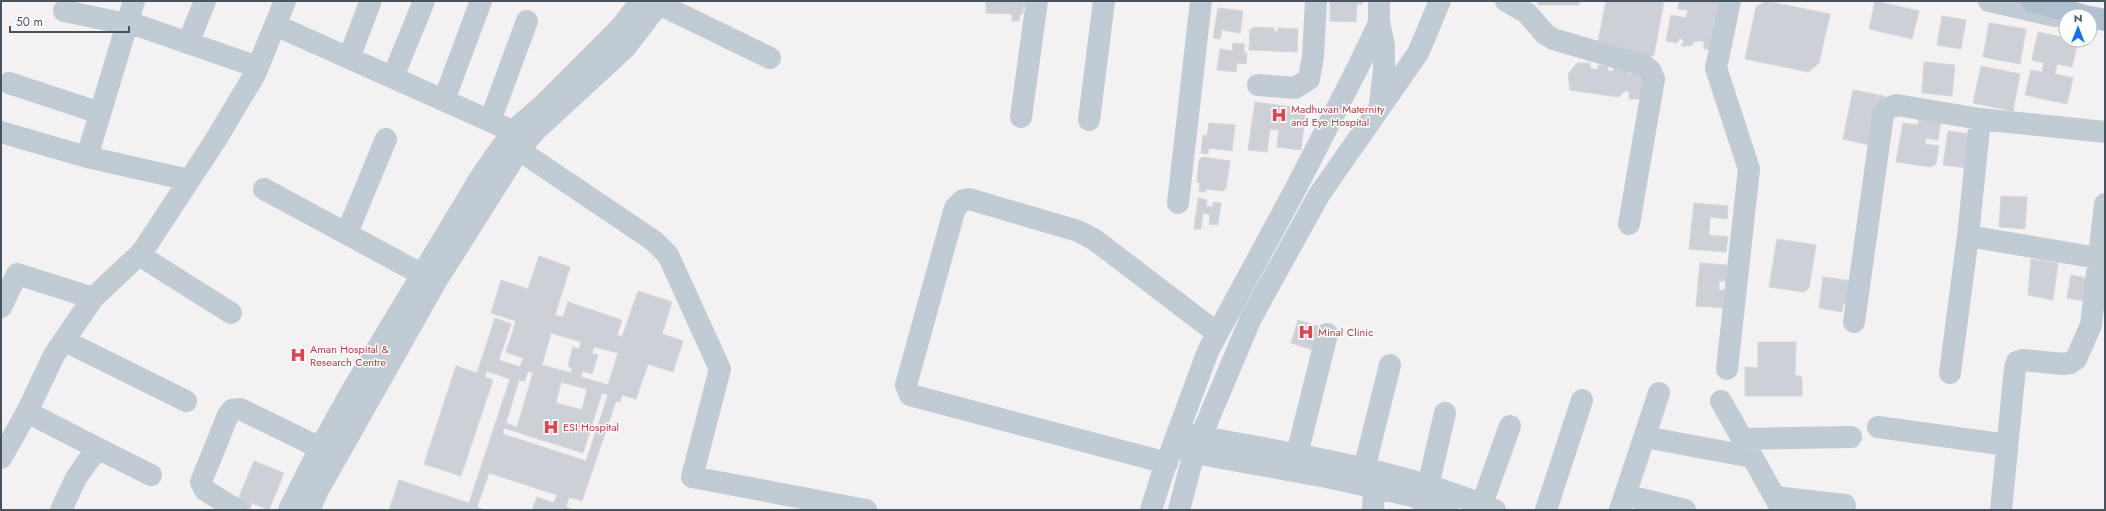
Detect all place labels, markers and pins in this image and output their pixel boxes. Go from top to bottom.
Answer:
place label: Madhuvan Maternity and Eye Hospital [1291,101,1385,130]
hospital icon: Madhuvan Maternity and Eye Hospital [1270,106,1288,124]
hospital icon: Minal Clinic [1297,323,1315,341]
place label: Minal Clinic [1318,324,1373,340]
place label: Aman Hospital & Research Centre [310,341,389,370]
hospital icon: Aman Hospital & Research Centre [289,346,307,364]
hospital icon: ESI Hospital [542,418,560,436]
place label: ESI Hospital [563,419,619,435]

